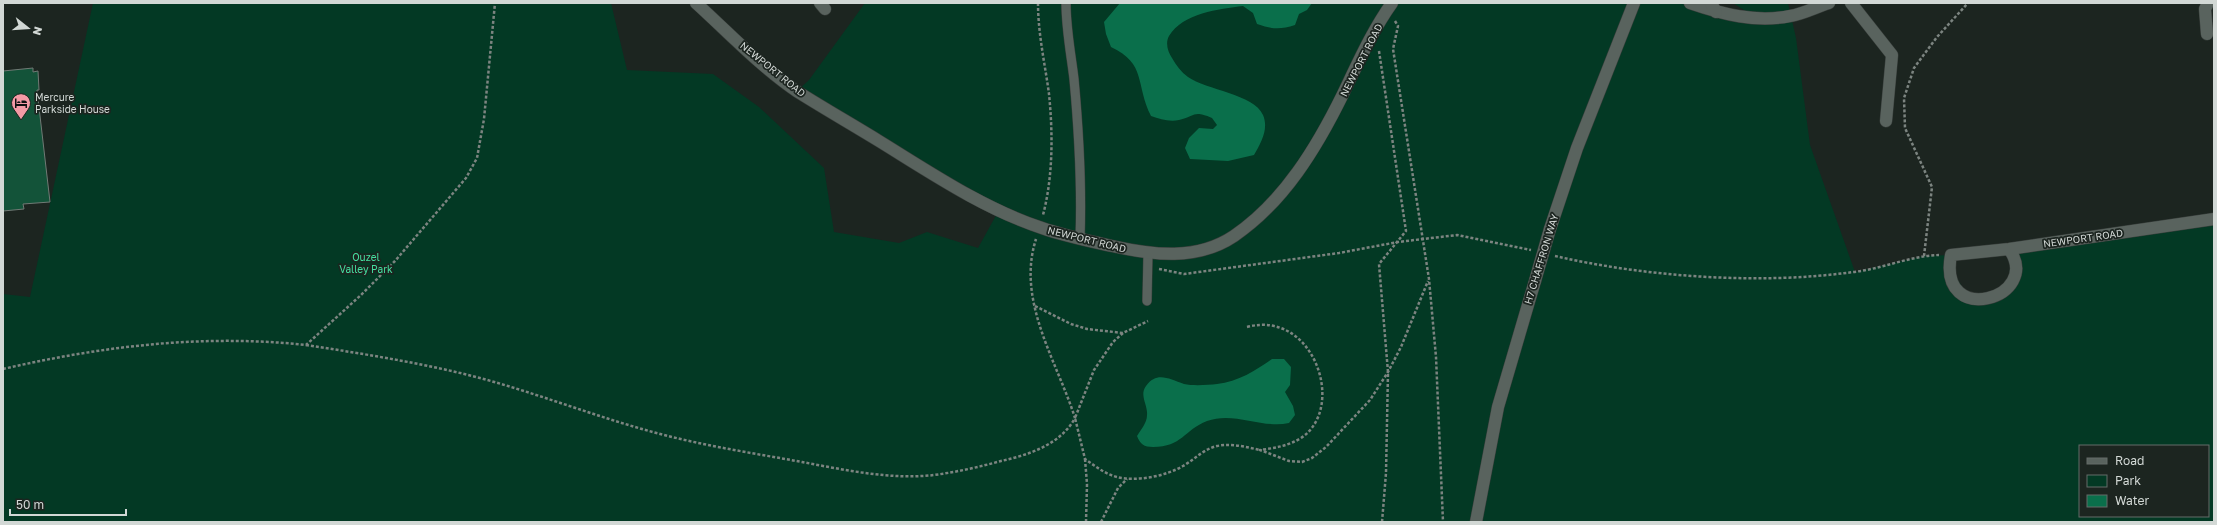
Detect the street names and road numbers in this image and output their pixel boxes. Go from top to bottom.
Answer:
street label: NEWPORT ROAD [1337,21,1385,99]
street label: NEWPORT ROAD [738,39,808,99]
street label: H7 CHAFFRON WAY [1522,212,1561,306]
street label: NEWPORT ROAD [1047,223,1127,255]
street label: NEWPORT ROAD [2042,226,2124,250]

